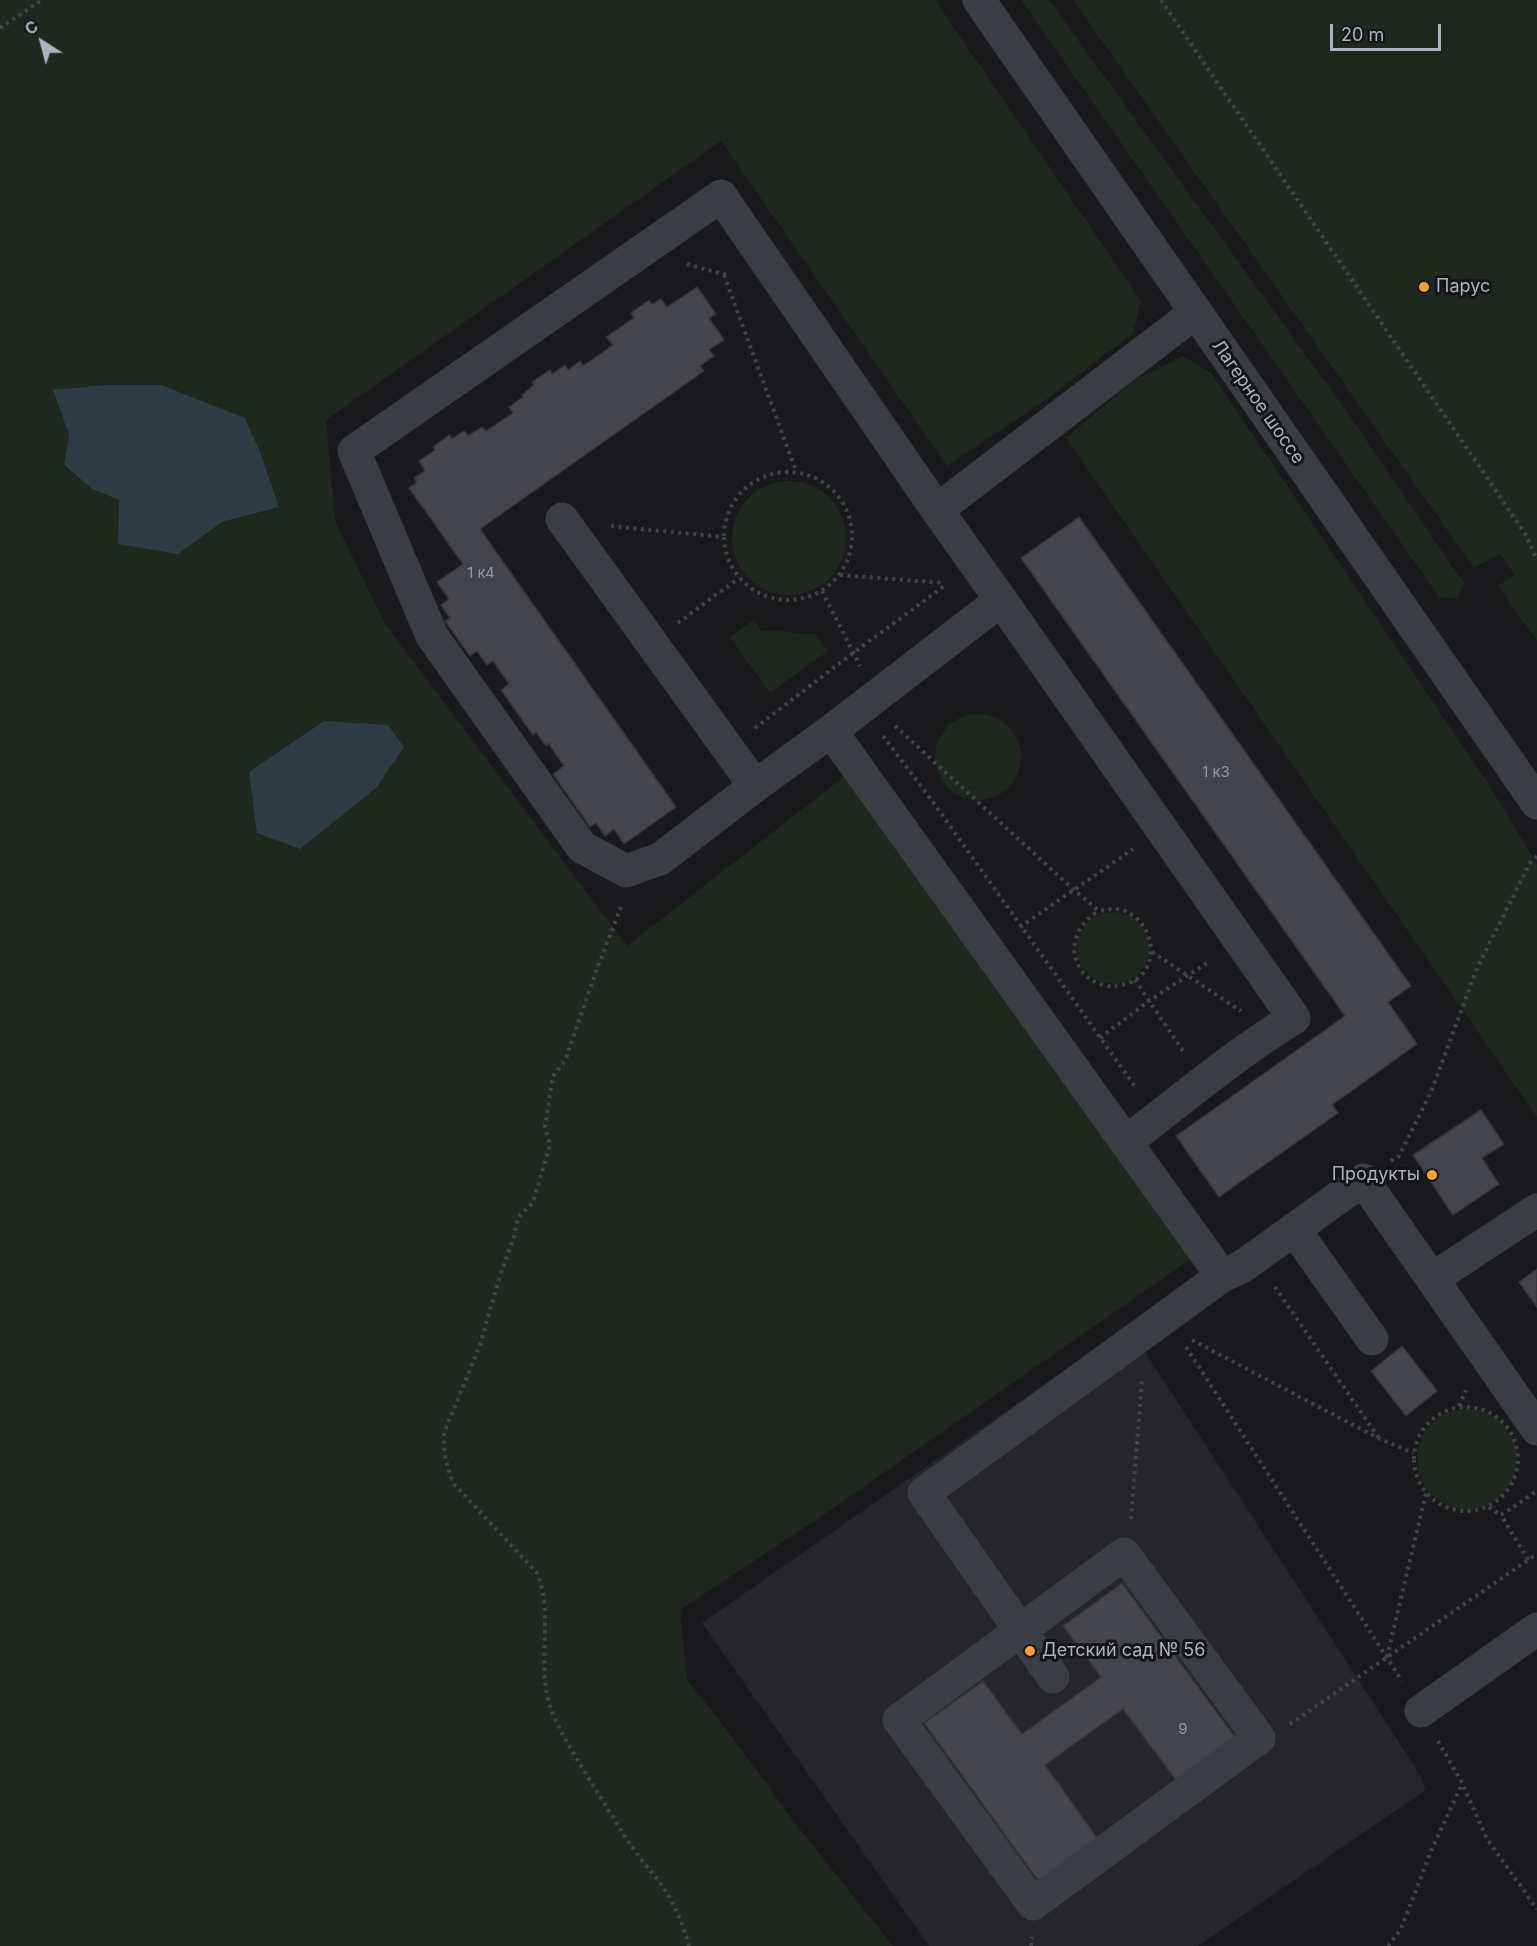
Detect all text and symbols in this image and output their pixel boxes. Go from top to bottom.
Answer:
north arrow [12,12,72,72]
scale bar [1333,12,1444,50]
text: С [21,16,42,39]
text: 20 m [1341,24,1384,45]
place label: Парус [1436,276,1490,298]
marker: Парус [1417,280,1431,294]
street label: Лагерное шоссе [1207,336,1309,468]
house number: 1 к4 [467,564,495,582]
house number: 1 к3 [1202,763,1230,781]
place label: Продукты [1332,1164,1420,1186]
marker: Продукты [1425,1168,1439,1182]
place label: Детский сад № 56 [1042,1640,1205,1662]
marker: Детский сад № 56 [1023,1644,1037,1658]
house number: 9 [1178,1720,1188,1738]

